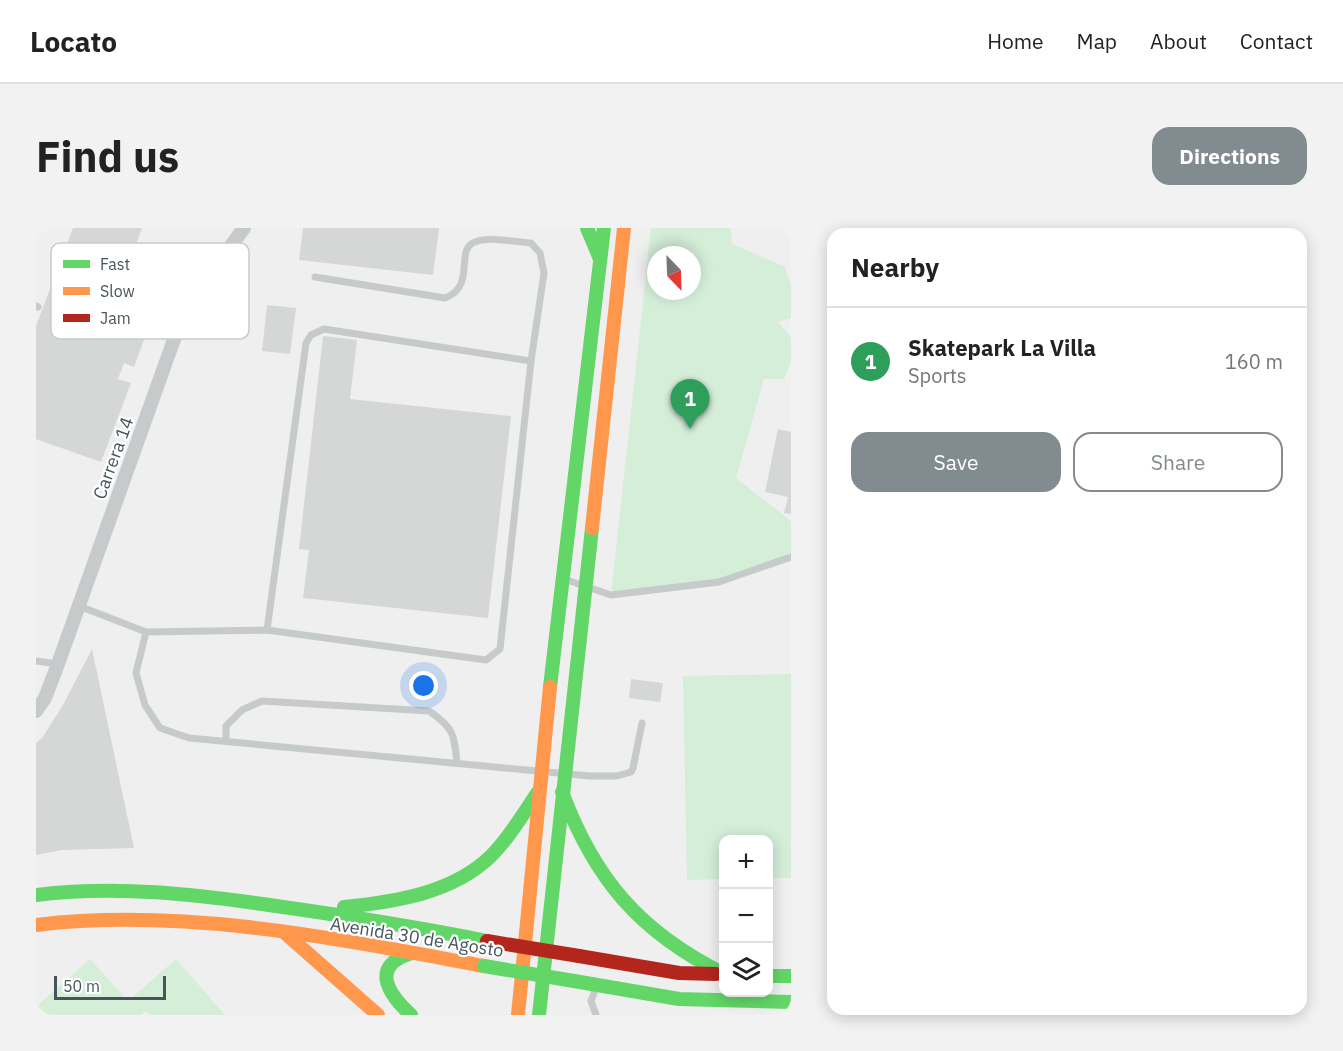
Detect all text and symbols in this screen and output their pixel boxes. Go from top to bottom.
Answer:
text: Locato [30,23,117,60]
text: Home [987,27,1044,55]
text: Map [1077,27,1117,55]
text: About [1150,27,1207,55]
text: Contact [1240,27,1313,55]
button: Directions [1152,127,1307,185]
text: Find us [36,129,179,184]
legend [51,243,249,339]
north arrow [647,246,701,300]
text: Nearby [851,250,939,284]
text: Fast [100,254,130,274]
text: Slow [100,281,135,301]
text: Jam [100,308,131,328]
text: Skatepark La Villa [908,333,1096,362]
text: 1 [865,348,877,375]
text: 160 m [1225,348,1283,375]
text: Sports [908,362,967,389]
pin: 1 [670,380,710,429]
street label: Carrera 14 [88,414,139,502]
button: Save [851,432,1061,492]
button: Share [1073,432,1283,492]
your location [409,671,438,700]
map controls [719,835,773,997]
button: + [719,835,773,889]
button: − [719,889,773,943]
street label: Avenida 30 de Agosto [329,912,505,962]
button: layers [719,943,773,997]
scale bar [54,973,166,1000]
text: 50 m [63,976,100,996]

